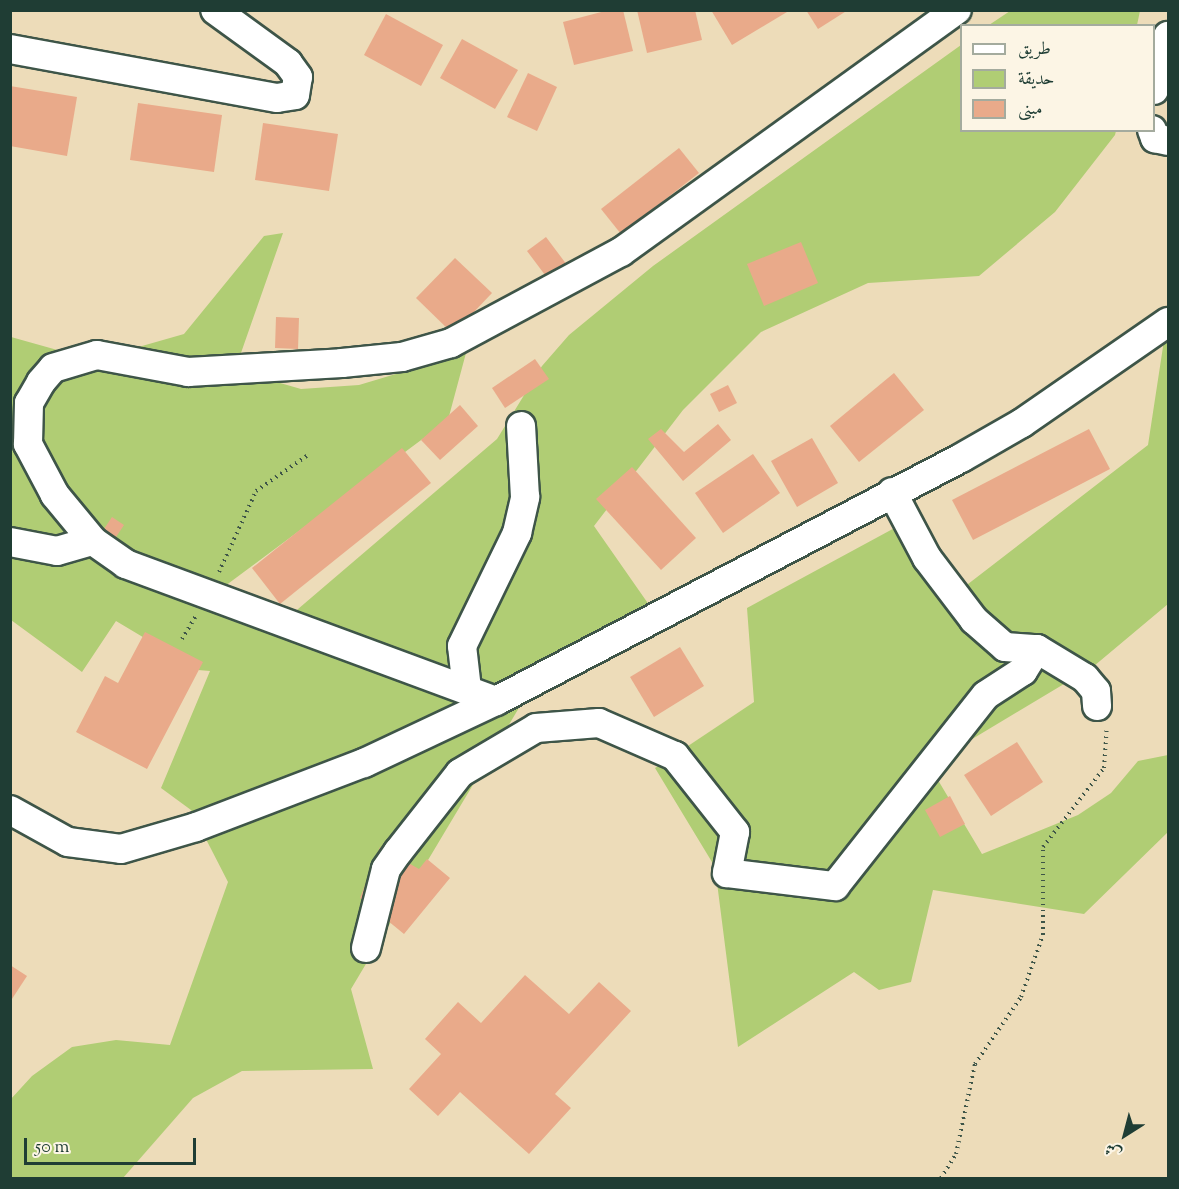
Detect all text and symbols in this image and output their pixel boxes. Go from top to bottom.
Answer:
legend [960,24,1155,132]
text: طريق [1018,37,1051,63]
text: حديقة [1018,67,1054,93]
text: مبنى [1018,97,1043,123]
north arrow [1095,1105,1155,1165]
scale bar [27,1126,200,1164]
text: 50 m [35,1135,69,1161]
text: ش [1101,1136,1127,1164]

